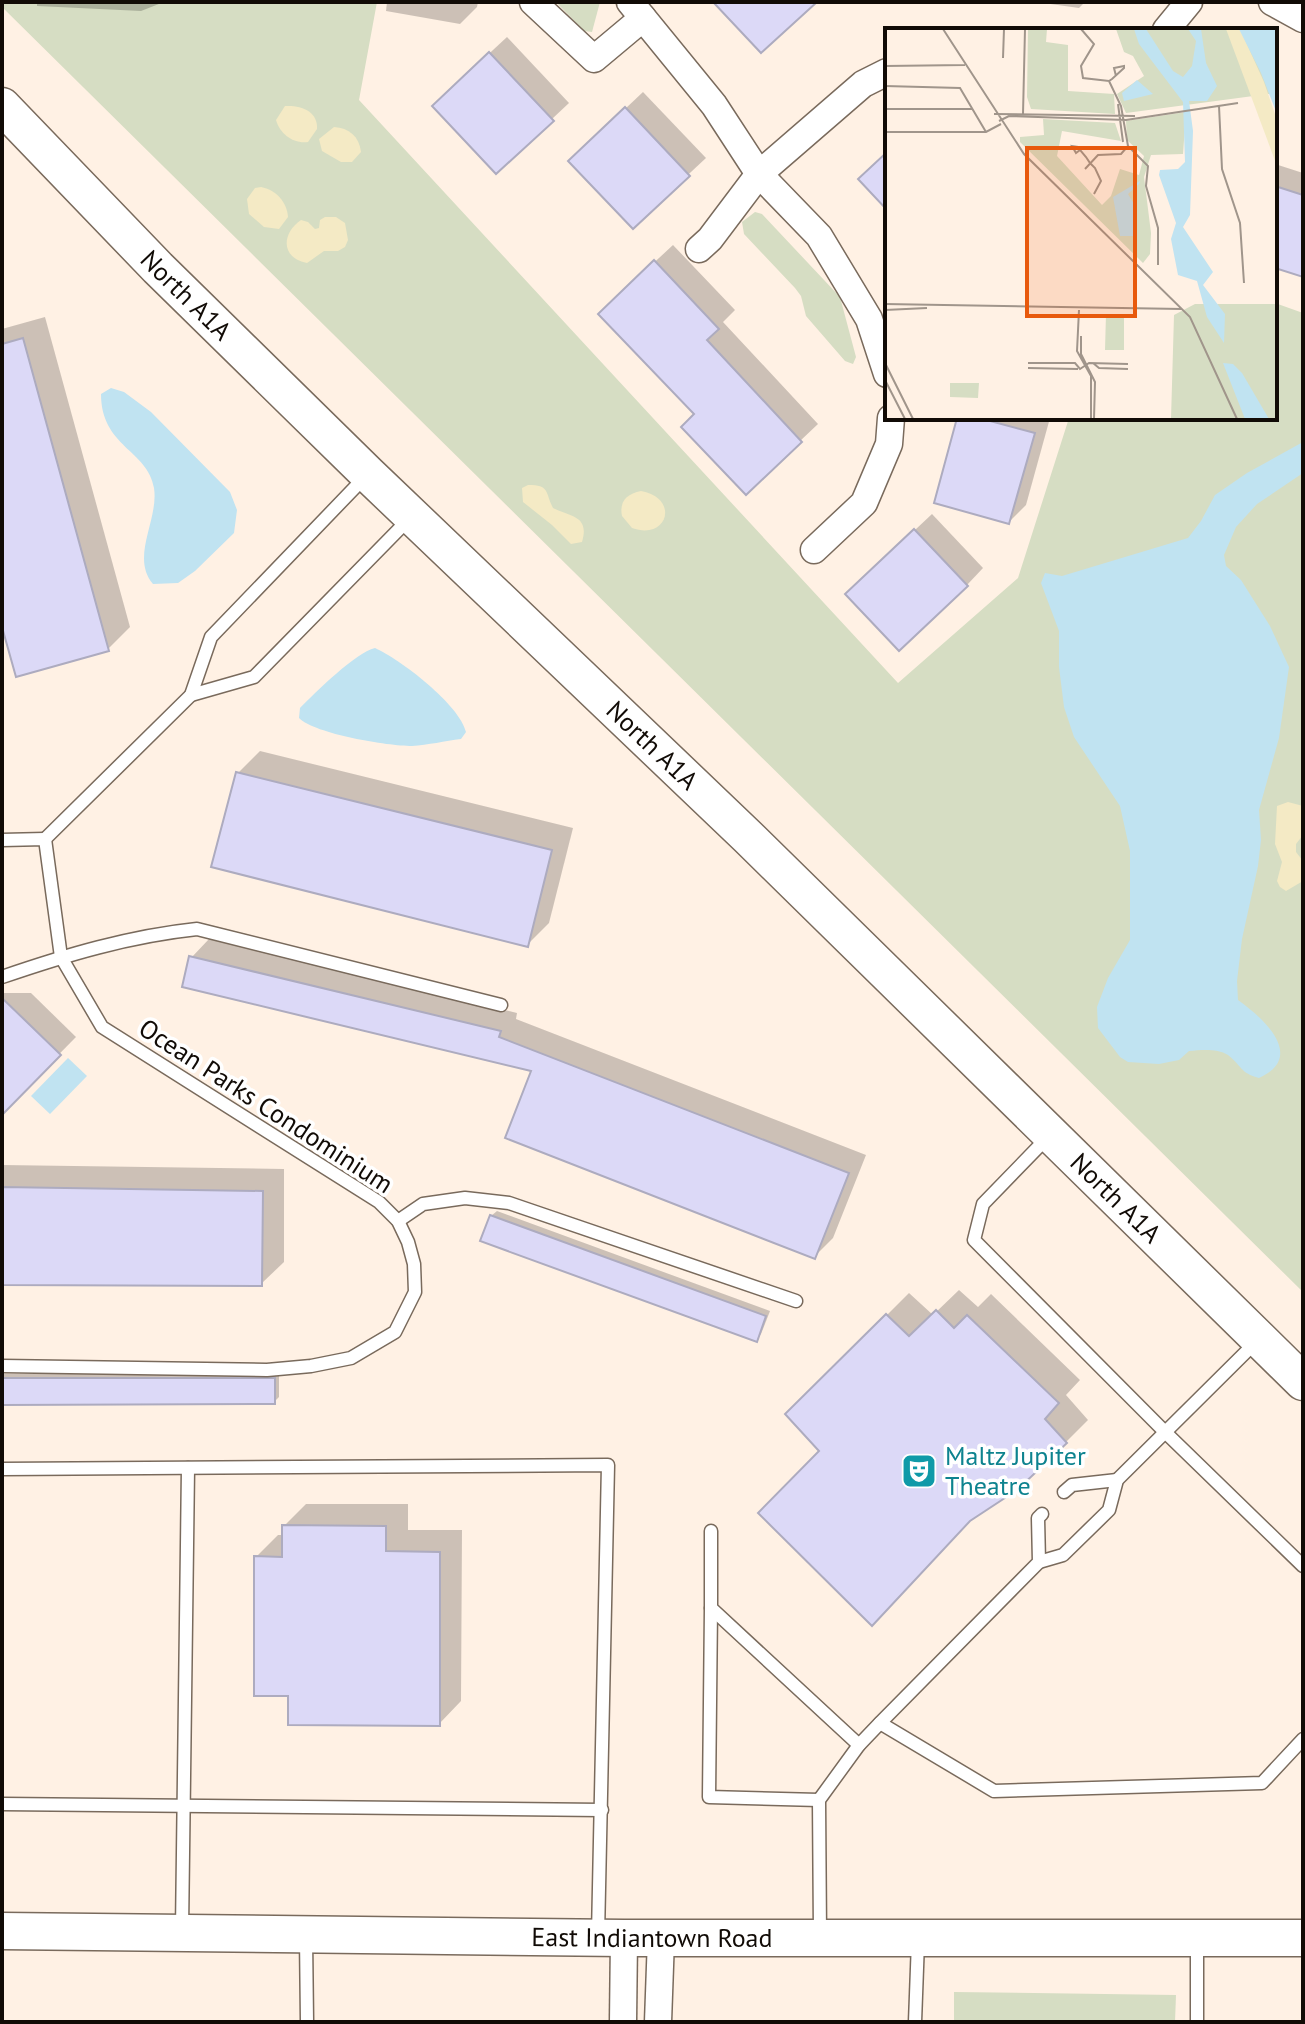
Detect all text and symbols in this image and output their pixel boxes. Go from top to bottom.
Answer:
inset map [885,28,1277,420]
street label: North A1A [134,243,239,347]
street label: North A1A [600,693,705,797]
street label: Ocean Parks Condominium [133,1011,400,1200]
street label: North A1A [1064,1146,1169,1250]
place label: Maltz Jupiter Theatre [945,1439,1086,1502]
theatre icon: Maltz Jupiter Theatre [900,1452,938,1490]
street label: East Indiantown Road [531,1920,772,1954]

